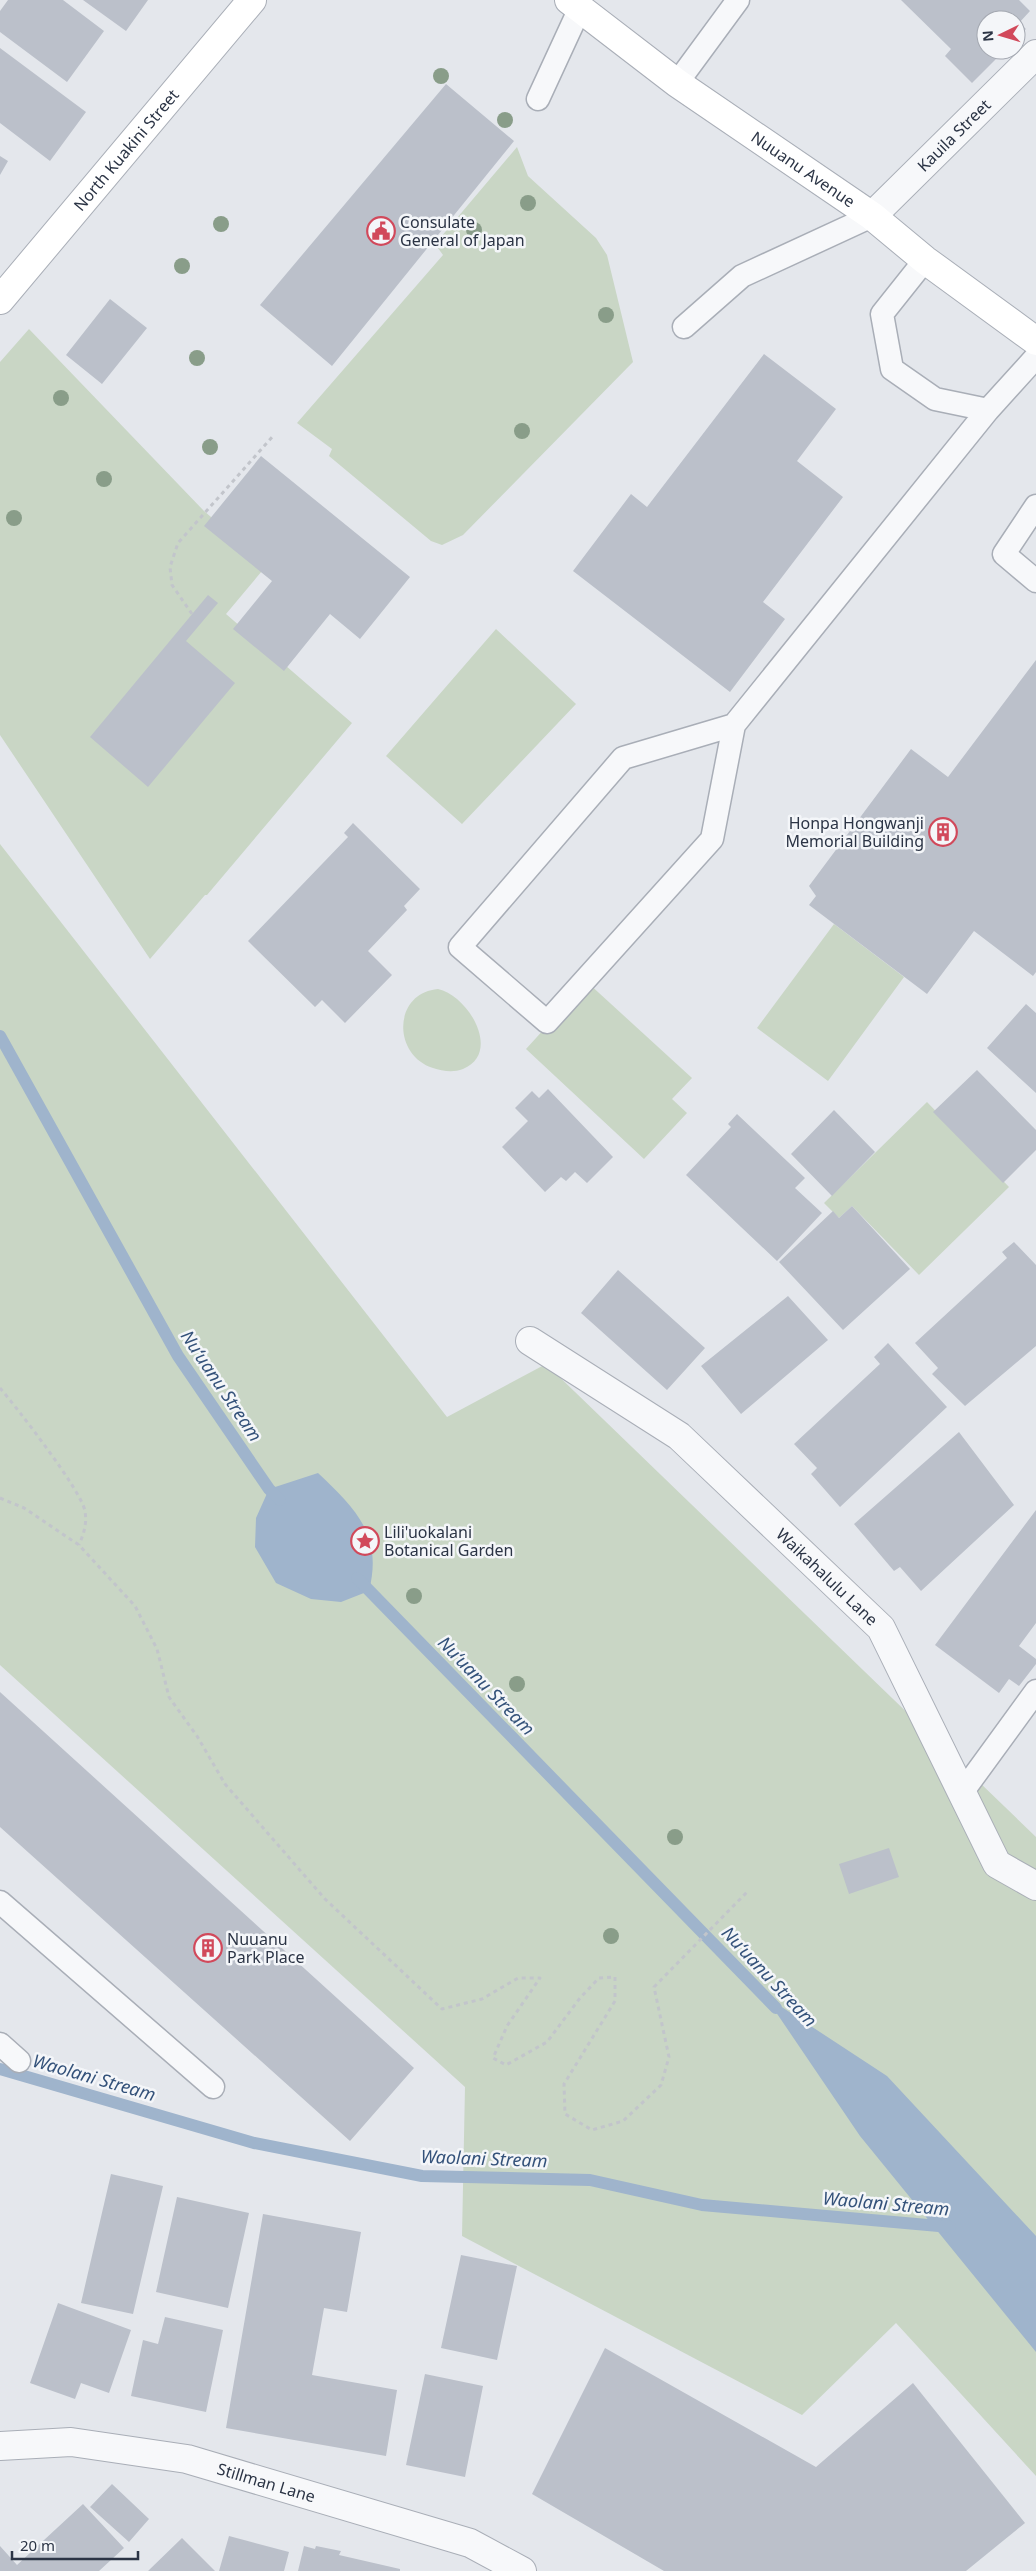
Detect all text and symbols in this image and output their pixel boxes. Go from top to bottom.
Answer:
north arrow [976,10,1026,60]
text: N [978,30,998,43]
street label: North Kuakini Street [69,84,184,215]
street label: Kauila Street [912,94,995,176]
street label: Nuuanu Avenue [747,126,859,212]
place label: Consulate General of Japan [400,211,525,251]
public building icon: Consulate General of Japan [366,216,396,246]
place label: Honpa Hongwanji Memorial Building [786,812,924,852]
building icon: Honpa Hongwanji Memorial Building [928,817,958,847]
water label: Nuʻuanu Stream [176,1325,268,1446]
place label: Lili'uokalani Botanical Garden [384,1521,513,1561]
street label: Waikahalulu Lane [771,1523,883,1630]
place icon: Lili'uokalani Botanical Garden [350,1526,380,1556]
water label: Nuʻuanu Stream [433,1630,540,1740]
water label: Nuʻuanu Stream [717,1921,823,2032]
place label: Nuuanu Park Place [227,1928,304,1968]
building icon: Nuuanu Park Place [193,1933,223,1963]
water label: Waolani Stream [30,2048,159,2106]
water label: Waolani Stream [420,2144,548,2172]
water label: Waolani Stream [822,2186,950,2220]
street label: Stillman Lane [215,2458,318,2507]
scale bar [12,2528,139,2560]
text: 20 m [20,2535,55,2555]

